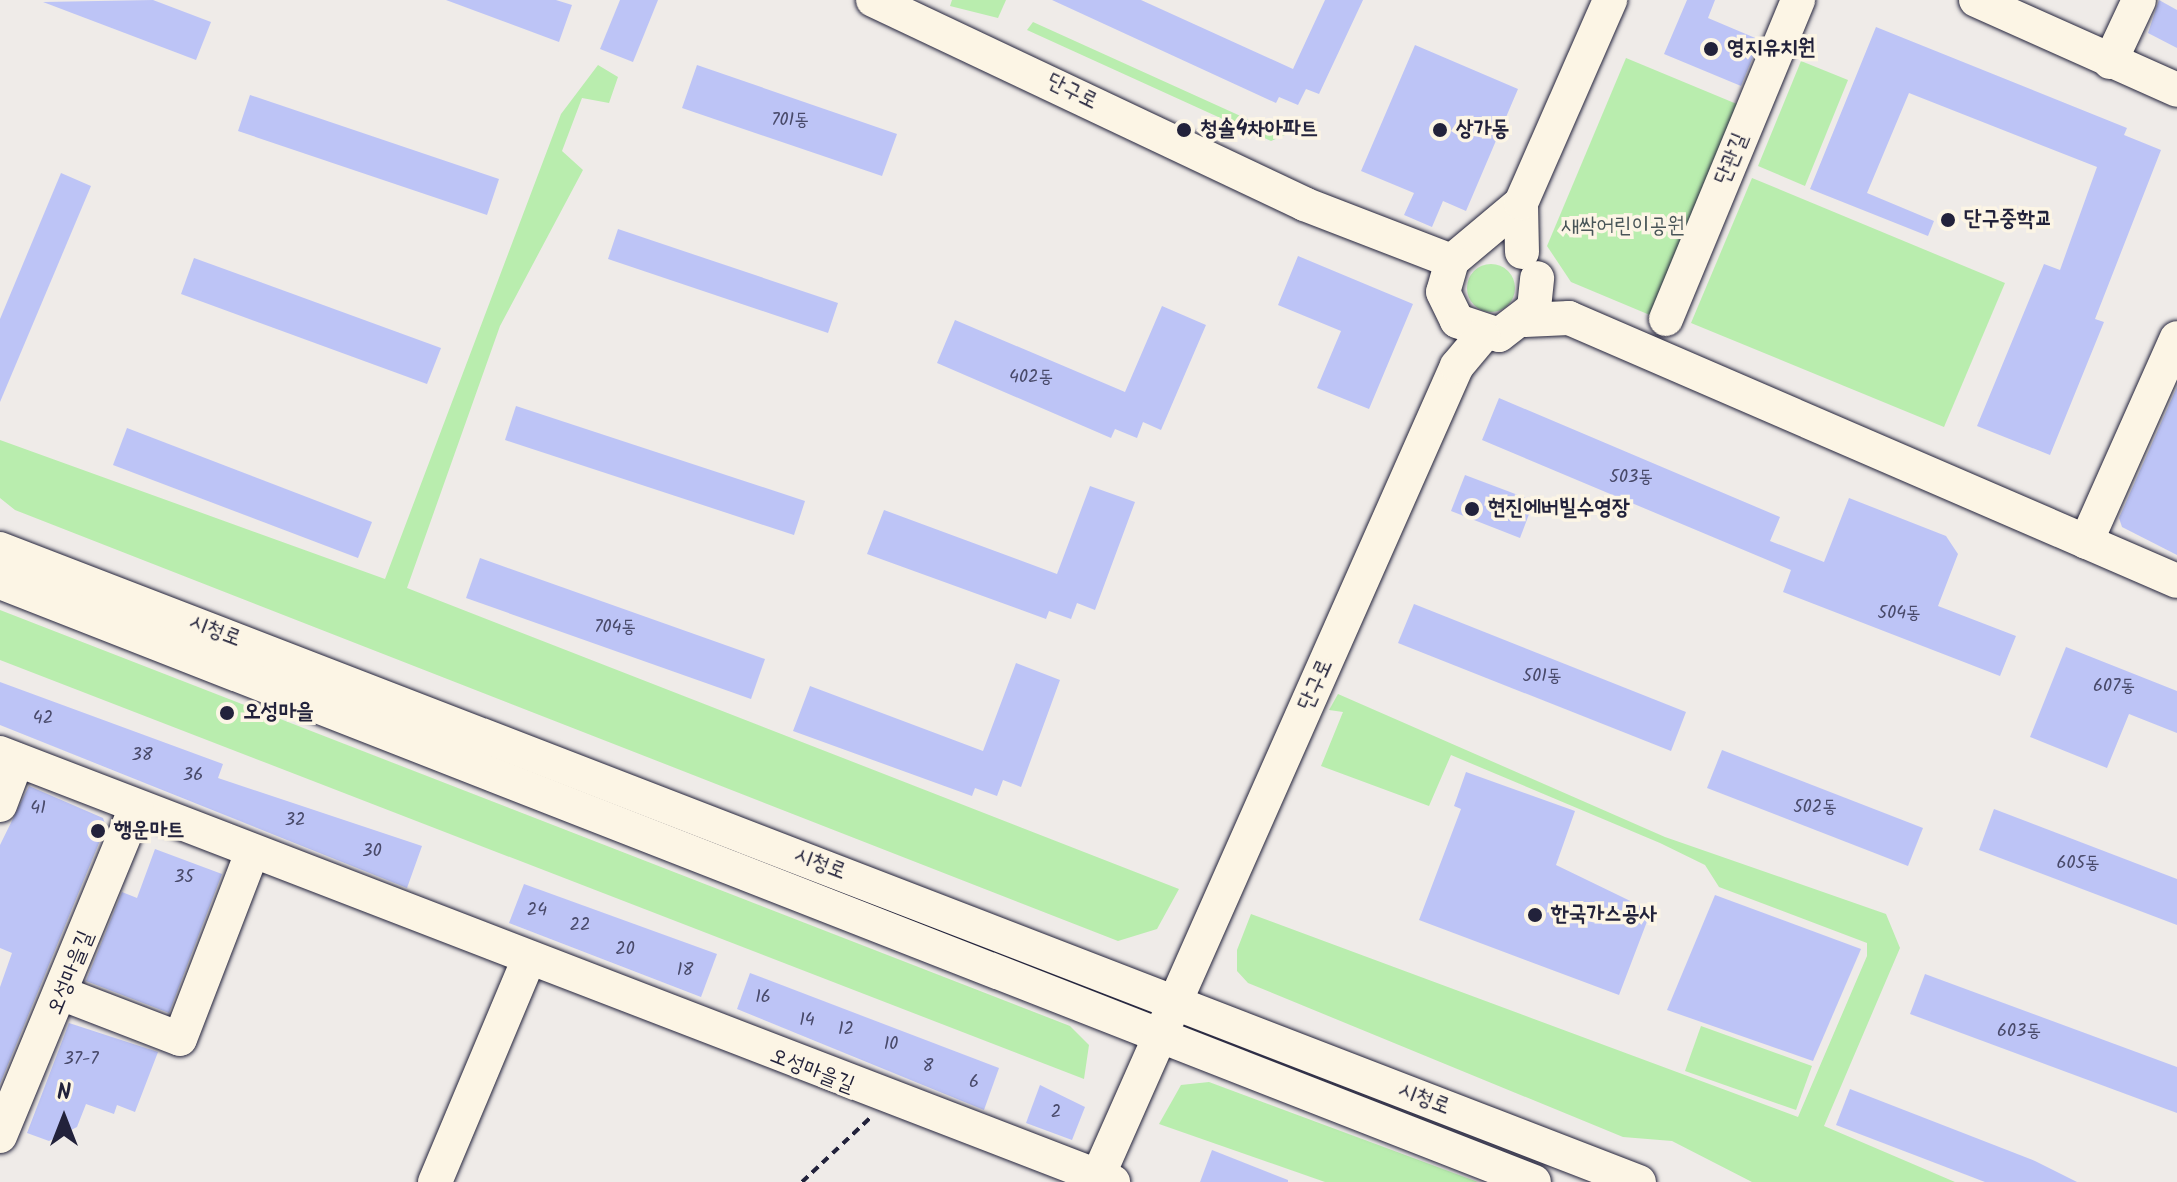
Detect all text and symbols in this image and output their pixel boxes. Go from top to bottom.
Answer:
place label: 영지유치원 [1727,36,1816,62]
marker: 영지유치원 [1702,40,1720,58]
street label: 단구로 [1042,68,1102,116]
house number: 701동 [771,110,809,132]
place label: 청솔4차아파트 [1200,117,1318,143]
place label: 상가동 [1456,117,1509,143]
marker: 청솔4차아파트 [1175,121,1193,139]
marker: 상가동 [1431,121,1449,139]
street label: 단관길 [1710,129,1754,189]
place label: 단구중학교 [1964,207,2053,233]
marker: 단구중학교 [1939,211,1957,229]
park label: 새싹어린이공원 [1561,214,1685,240]
house number: 402동 [1009,367,1053,389]
house number: 503동 [1609,467,1653,489]
place label: 현진에버빌수영장 [1488,496,1630,522]
marker: 현진에버빌수영장 [1463,500,1481,518]
house number: 504동 [1877,603,1921,625]
street label: 시청로 [185,609,245,653]
house number: 704동 [594,617,636,639]
street label: 단구로 [1293,655,1339,715]
house number: 501동 [1523,666,1561,688]
house number: 607동 [2093,676,2135,698]
place label: 오성마을 [243,700,314,726]
marker: 오성마을 [218,704,236,722]
house number: 42 [33,708,53,730]
house number: 38 [131,745,153,767]
house number: 36 [183,765,203,787]
house number: 502동 [1793,797,1837,819]
house number: 41 [30,798,46,820]
house number: 32 [285,810,305,832]
place label: 행운마트 [114,818,185,844]
marker: 행운마트 [89,822,107,840]
house number: 30 [362,841,382,863]
street label: 시청로 [790,842,850,886]
house number: 605동 [2056,853,2100,875]
house number: 35 [174,867,194,889]
house number: 24 [527,900,547,922]
place label: 한국가스공사 [1551,902,1657,928]
marker: 한국가스공사 [1526,906,1544,924]
house number: 22 [570,915,590,937]
street label: 오성마을길 [42,927,100,1019]
house number: 20 [615,939,635,961]
house number: 18 [677,960,693,982]
house number: 16 [755,987,771,1009]
house number: 14 [799,1010,815,1032]
house number: 12 [838,1019,854,1041]
house number: 603동 [1997,1021,2041,1043]
house number: 10 [884,1034,898,1056]
street label: 오성마을길 [766,1043,858,1099]
house number: 37-7 [63,1049,99,1071]
house number: 8 [923,1056,933,1078]
house number: 6 [969,1072,979,1094]
text: N [57,1076,71,1111]
street label: 시청로 [1394,1077,1454,1121]
north arrow [24,1078,104,1158]
house number: 2 [1051,1102,1061,1124]

